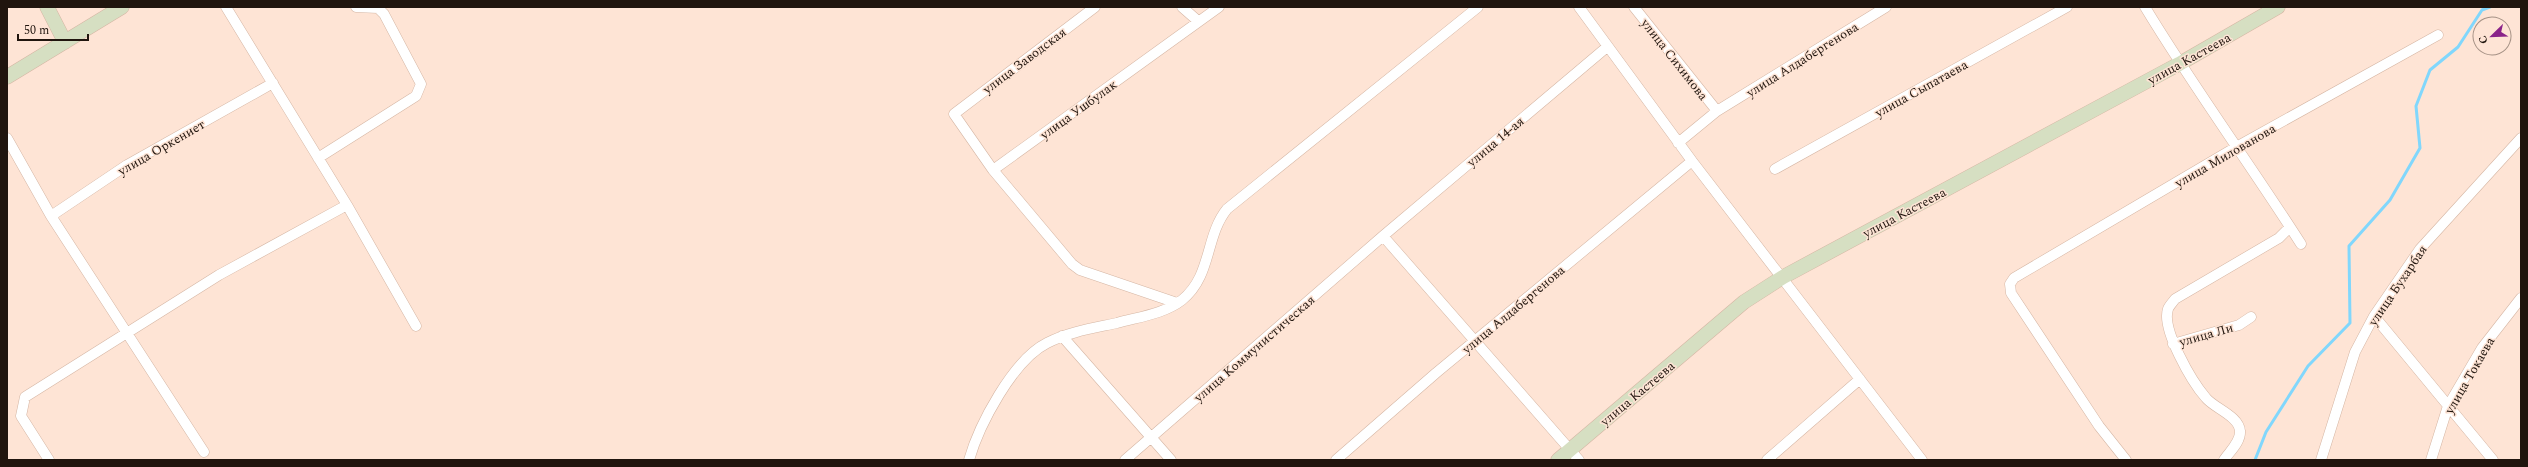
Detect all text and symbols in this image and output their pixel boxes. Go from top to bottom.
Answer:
street label: улица Сихимова [1635,14,1713,105]
scale bar [18,16,88,42]
north arrow [2472,16,2512,56]
street label: улица Алдабергенова [1742,17,1863,103]
text: 50 m [24,21,49,40]
street label: улица Заводская [978,23,1071,100]
street label: улица Кастеева [2143,27,2235,90]
text: С [2474,33,2493,47]
street label: улица Сыпатаева [1870,55,1972,123]
street label: улица Ушбулак [1035,75,1121,145]
street label: улица 14-ая [1462,112,1529,172]
street label: улица Оркениет [113,115,209,181]
street label: улица Милованова [2170,118,2280,193]
street label: улица Кастеева [1858,182,1950,244]
street label: улица Бухарбая [2363,241,2432,331]
street label: улица Алдабергенова [1457,260,1570,360]
street label: улица Коммунистическая [1189,290,1320,408]
street label: улица Ли [2176,318,2236,352]
street label: улица Токаева [2439,333,2500,419]
street label: улица Кастеева [1595,356,1680,432]

